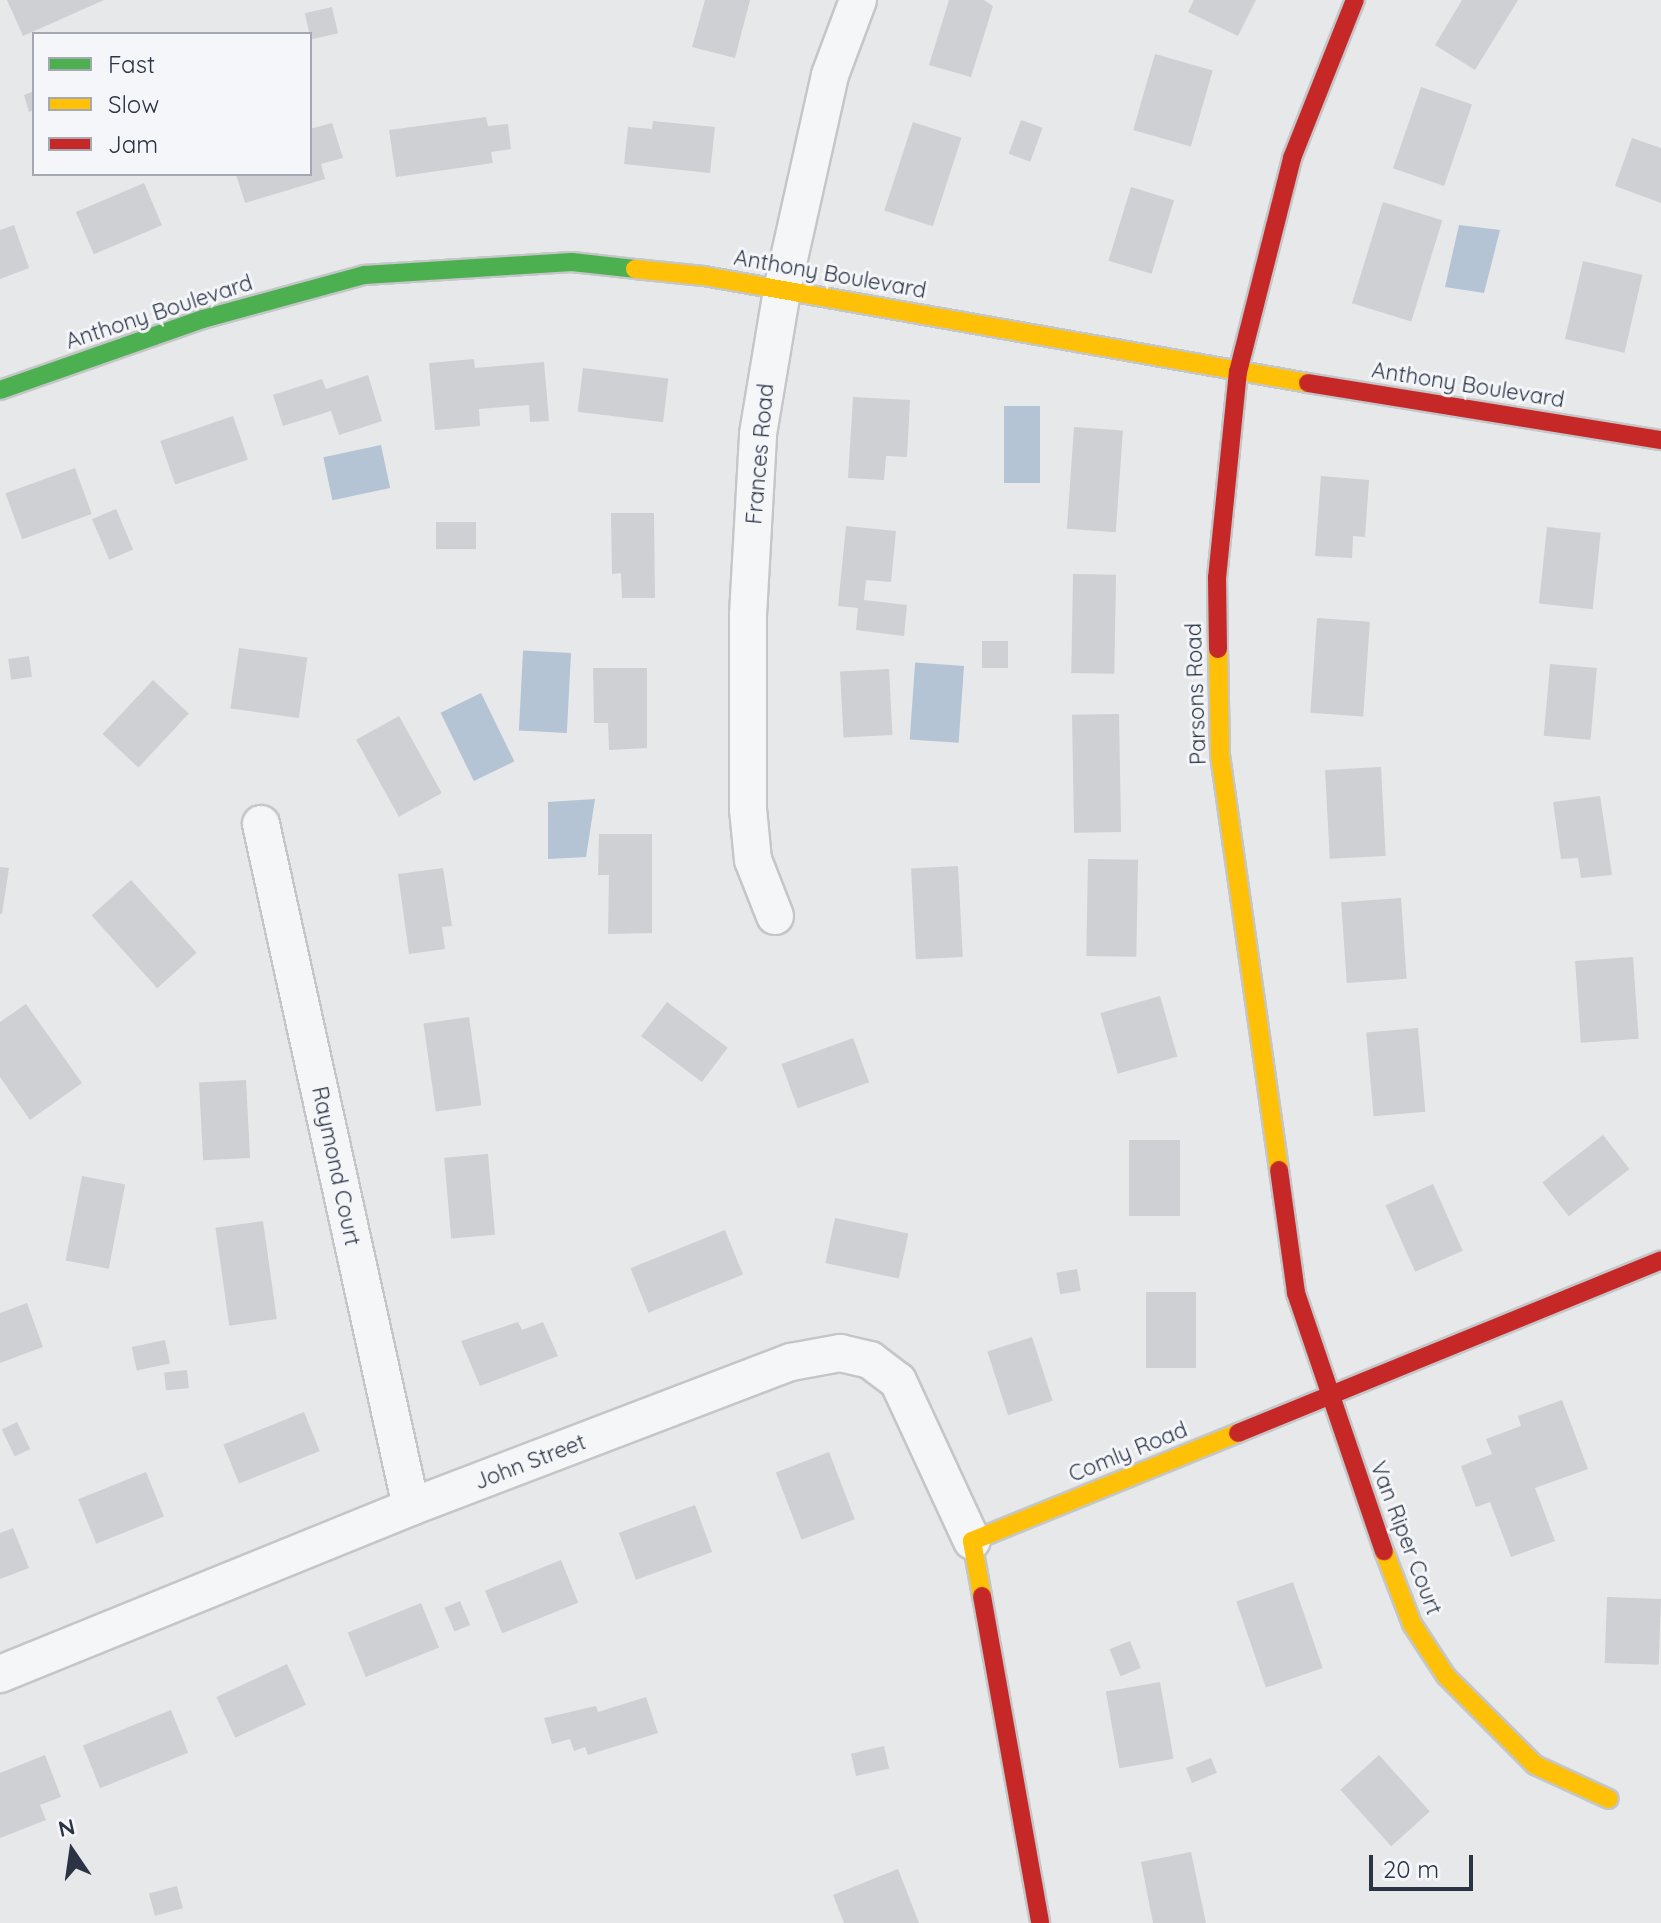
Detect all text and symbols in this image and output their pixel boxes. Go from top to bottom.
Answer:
legend [32,32,312,176]
text: Fast [108,49,155,79]
text: Slow [108,89,159,119]
text: Jam [108,129,158,159]
street label: Anthony Boulevard [732,244,928,304]
street label: Anthony Boulevard [62,269,256,355]
street label: Anthony Boulevard [1370,357,1566,413]
street label: Frances Road [741,382,779,526]
street label: Parsons Road [1180,623,1212,765]
street label: Raymond Court [306,1084,366,1248]
street label: Comly Road [1065,1416,1191,1488]
street label: John Street [471,1429,589,1495]
street label: Van Riper Court [1365,1458,1447,1618]
north arrow [32,1811,112,1891]
text: N [56,1812,78,1843]
scale bar [1373,1839,1477,1889]
text: 20 m [1383,1854,1439,1884]

